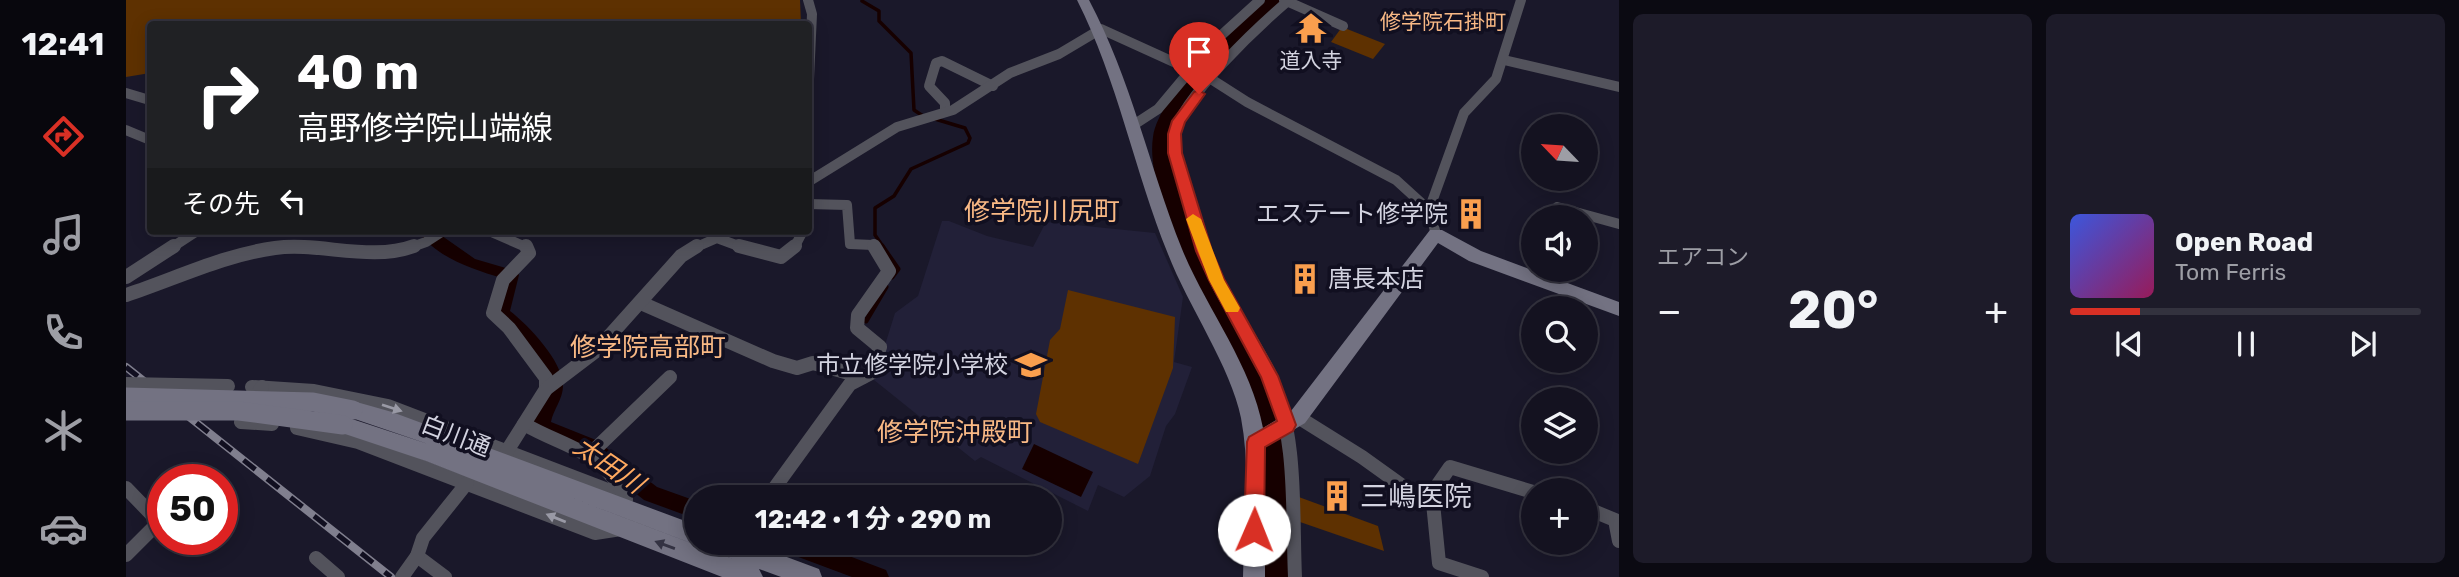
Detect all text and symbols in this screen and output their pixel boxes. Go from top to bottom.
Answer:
district label: 修学院石掛町 [1380,9,1506,34]
temple icon: 道入寺 [1294,11,1328,45]
pin [1169,22,1229,94]
text: 12:41 [21,25,105,63]
icon: arrive [1180,33,1218,71]
text: 40 m [297,43,419,101]
place label: 道入寺 [1280,48,1343,73]
icon: right [182,49,273,140]
text: 高野修学院山端線 [297,109,553,147]
icon: directions [39,112,88,161]
north arrow [1521,114,1598,191]
map controls [1521,114,1598,555]
icon: left [274,182,312,220]
text: その先 [182,189,260,220]
district label: 修学院川尻町 [964,196,1120,227]
building icon: エステート修学院 [1454,197,1488,231]
place label: エステート修学院 [1256,200,1448,228]
button: sound [1521,205,1598,282]
icon: music [39,210,88,259]
text: Open Road [2175,227,2313,258]
text: エアコン [1657,243,1749,271]
text: Tom Ferris [2175,258,2286,286]
building icon: 唐長本店 [1288,262,1322,296]
place label: 唐長本店 [1328,265,1424,293]
text: 20° [1788,279,1878,341]
text: − [1657,288,1682,334]
text: + [1984,288,2008,334]
button: search [1521,296,1598,373]
icon: phone [39,308,88,357]
icon: previous [2110,325,2148,363]
icon: pause [2227,325,2265,363]
icon: next [2344,325,2382,363]
district label: 修学院高部町 [570,332,726,363]
school or university icon: 市立修学院小学校 [1014,348,1048,382]
place label: 市立修学院小学校 [816,351,1008,379]
button: layers [1521,387,1598,464]
one-way arrow [381,403,402,414]
icon: climate [39,406,88,455]
street label: 白川通 [417,410,495,462]
district label: 修学院沖殿町 [877,417,1033,448]
water label: 太田川 [568,431,652,502]
speed limit sign: 50 [147,464,238,555]
button: + [1521,478,1598,555]
building icon: 三嶋医院 [1320,479,1354,513]
place label: 三嶋医院 [1360,480,1472,513]
position arrow [1217,493,1291,567]
icon: car [39,504,88,553]
text: 12:42 · 1 分 · 290 m [755,504,991,535]
one-way arrow [545,512,566,523]
one-way arrow [655,539,676,550]

